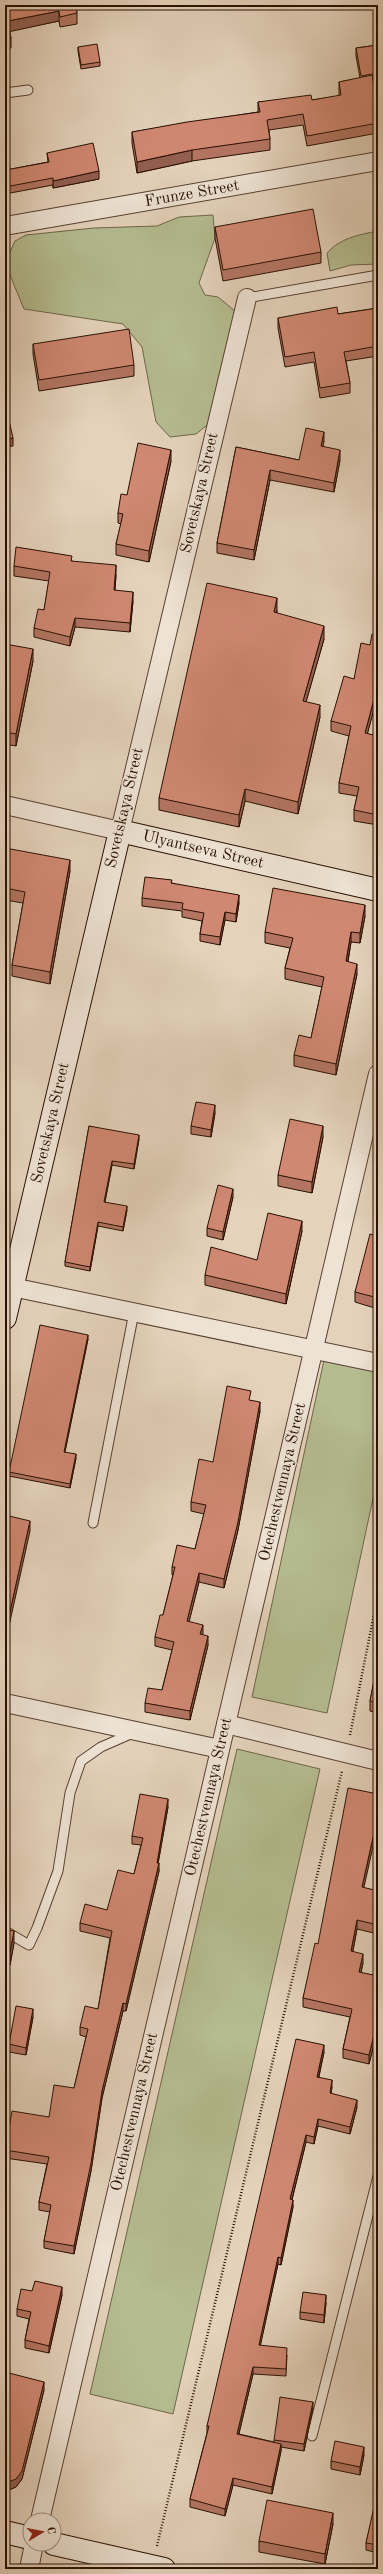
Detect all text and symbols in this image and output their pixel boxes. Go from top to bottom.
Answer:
street label: Frunze Street [143,178,241,210]
street label: Sovetskaya Street [178,431,222,555]
street label: Sovetskaya Street [103,746,147,870]
street label: Ulyantseva Street [141,828,266,872]
street label: Sovetskaya Street [29,1061,73,1185]
street label: Otechestvennaya Street [257,1401,309,1563]
street label: Otechestvennaya Street [183,1716,235,1878]
street label: Otechestvennaya Street [109,2031,161,2193]
north arrow [22,2512,62,2552]
text: С [44,2526,56,2535]

